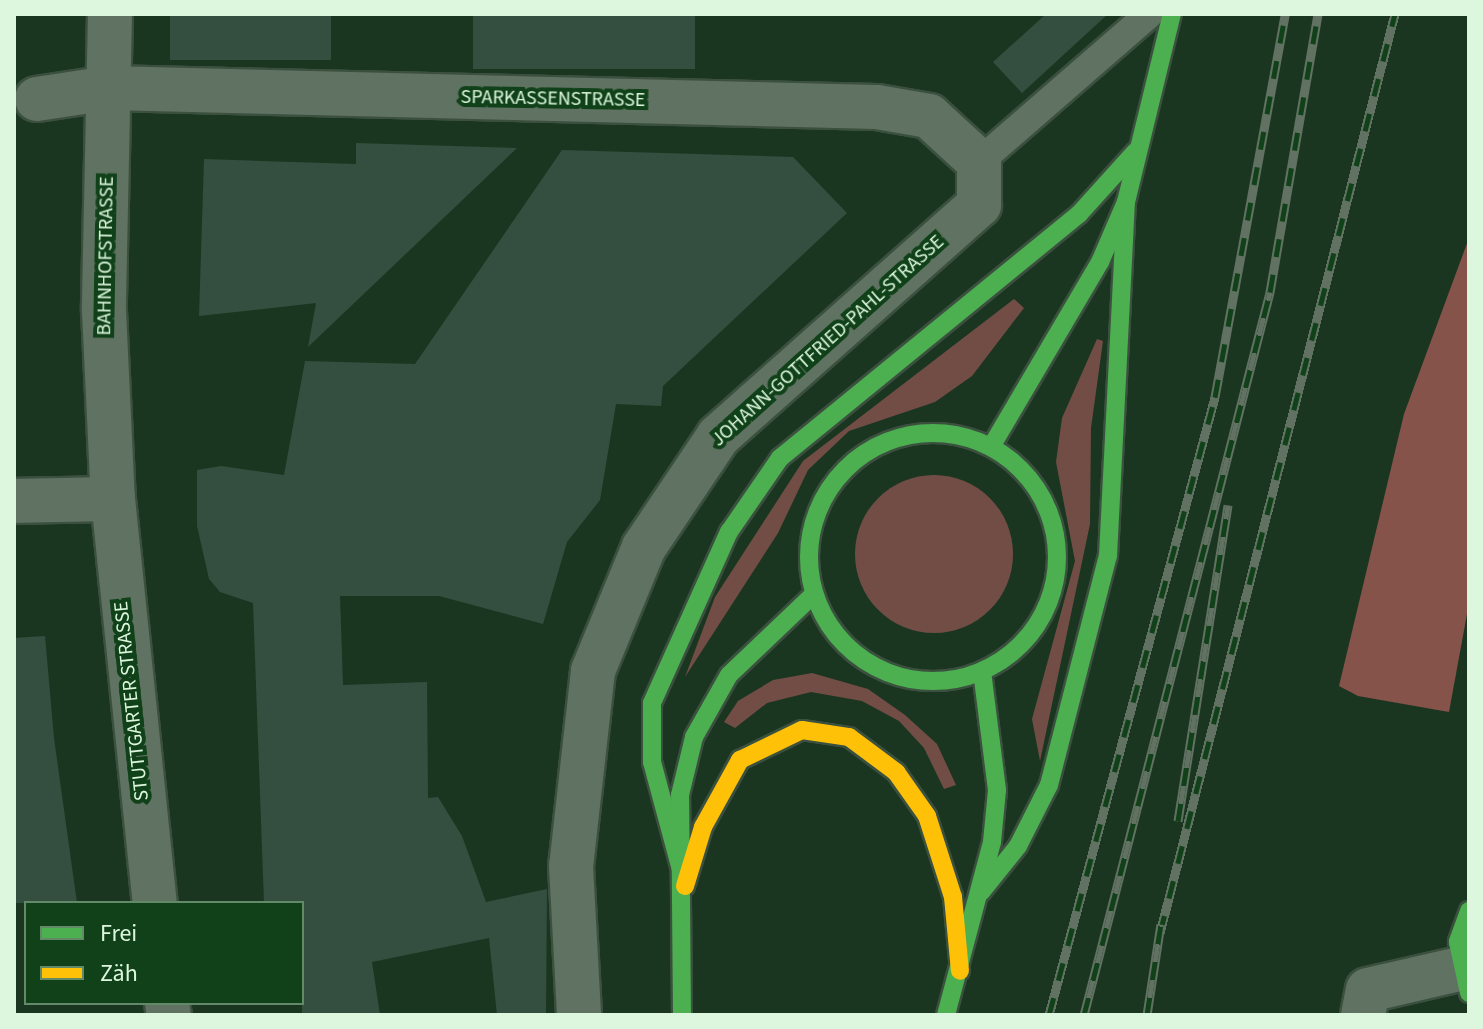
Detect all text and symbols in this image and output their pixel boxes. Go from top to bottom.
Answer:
street label: SPARKASSENSTRASSE [460,85,646,113]
street label: BAHNHOFSTRASSE [93,176,119,336]
street label: JOHANN-GOTTFRIED-PAHL-STRASSE [707,230,949,452]
street label: STUTTGARTER STRASSE [110,600,154,802]
legend [24,901,304,1005]
text: Frei [100,916,137,951]
text: Zäh [100,956,138,991]

